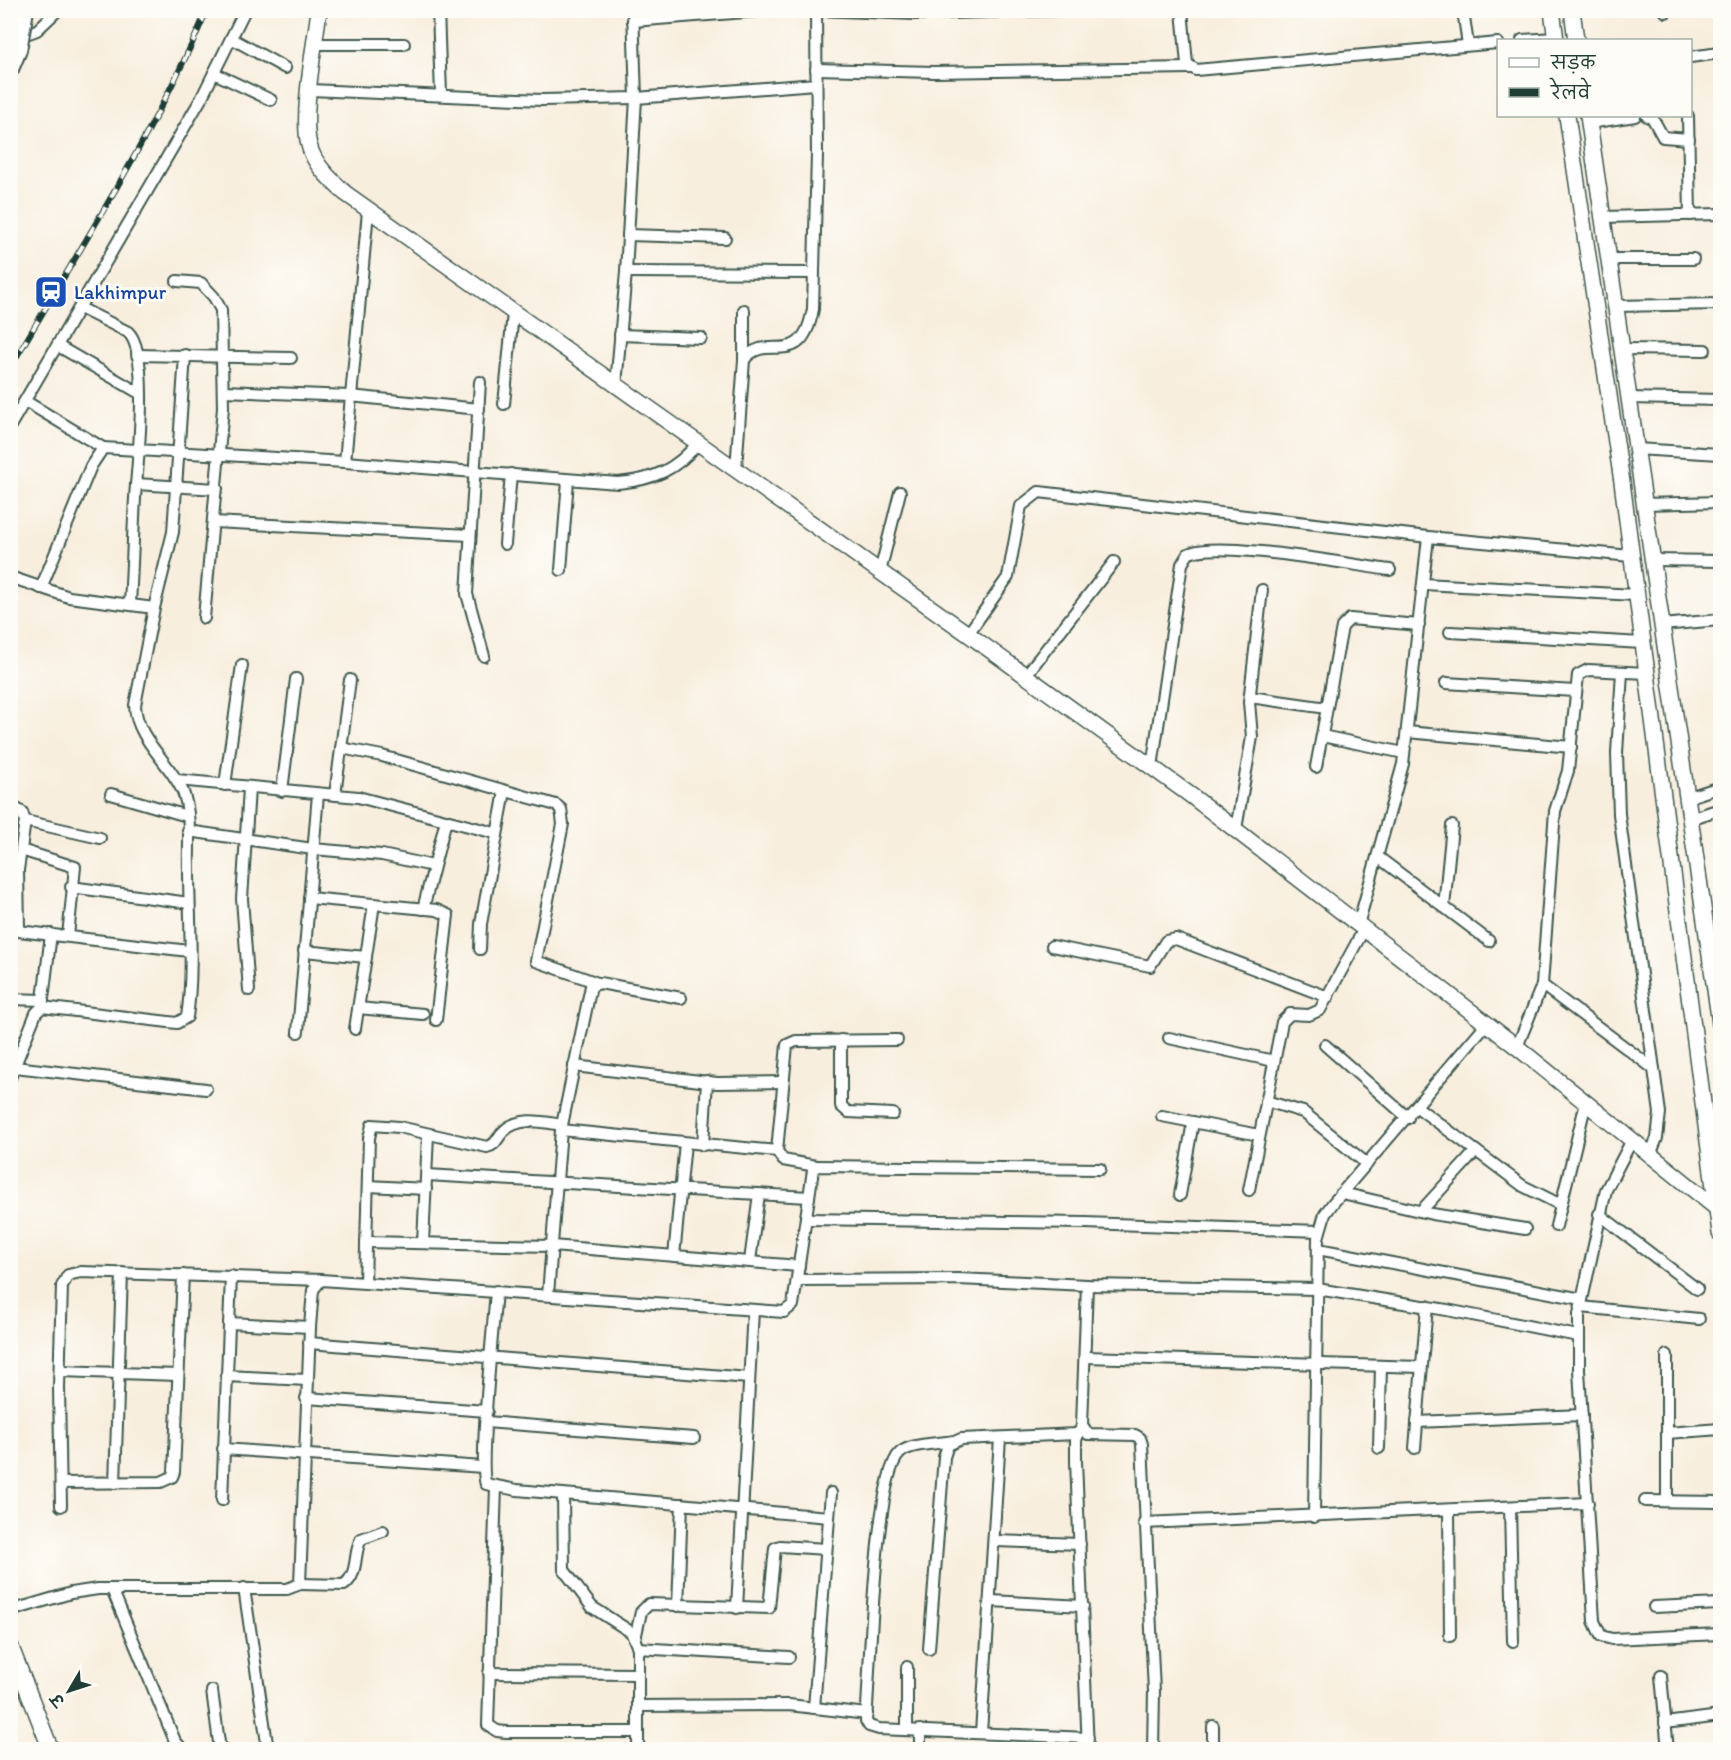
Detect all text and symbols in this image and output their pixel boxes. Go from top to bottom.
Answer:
legend [1497,39,1692,117]
text: सड़क [1550,52,1596,74]
text: रेलवे [1549,77,1592,104]
station icon: Lakhimpur [33,274,69,310]
place label: Lakhimpur [74,280,167,304]
north arrow [39,1661,99,1721]
text: उ [46,1689,70,1712]

